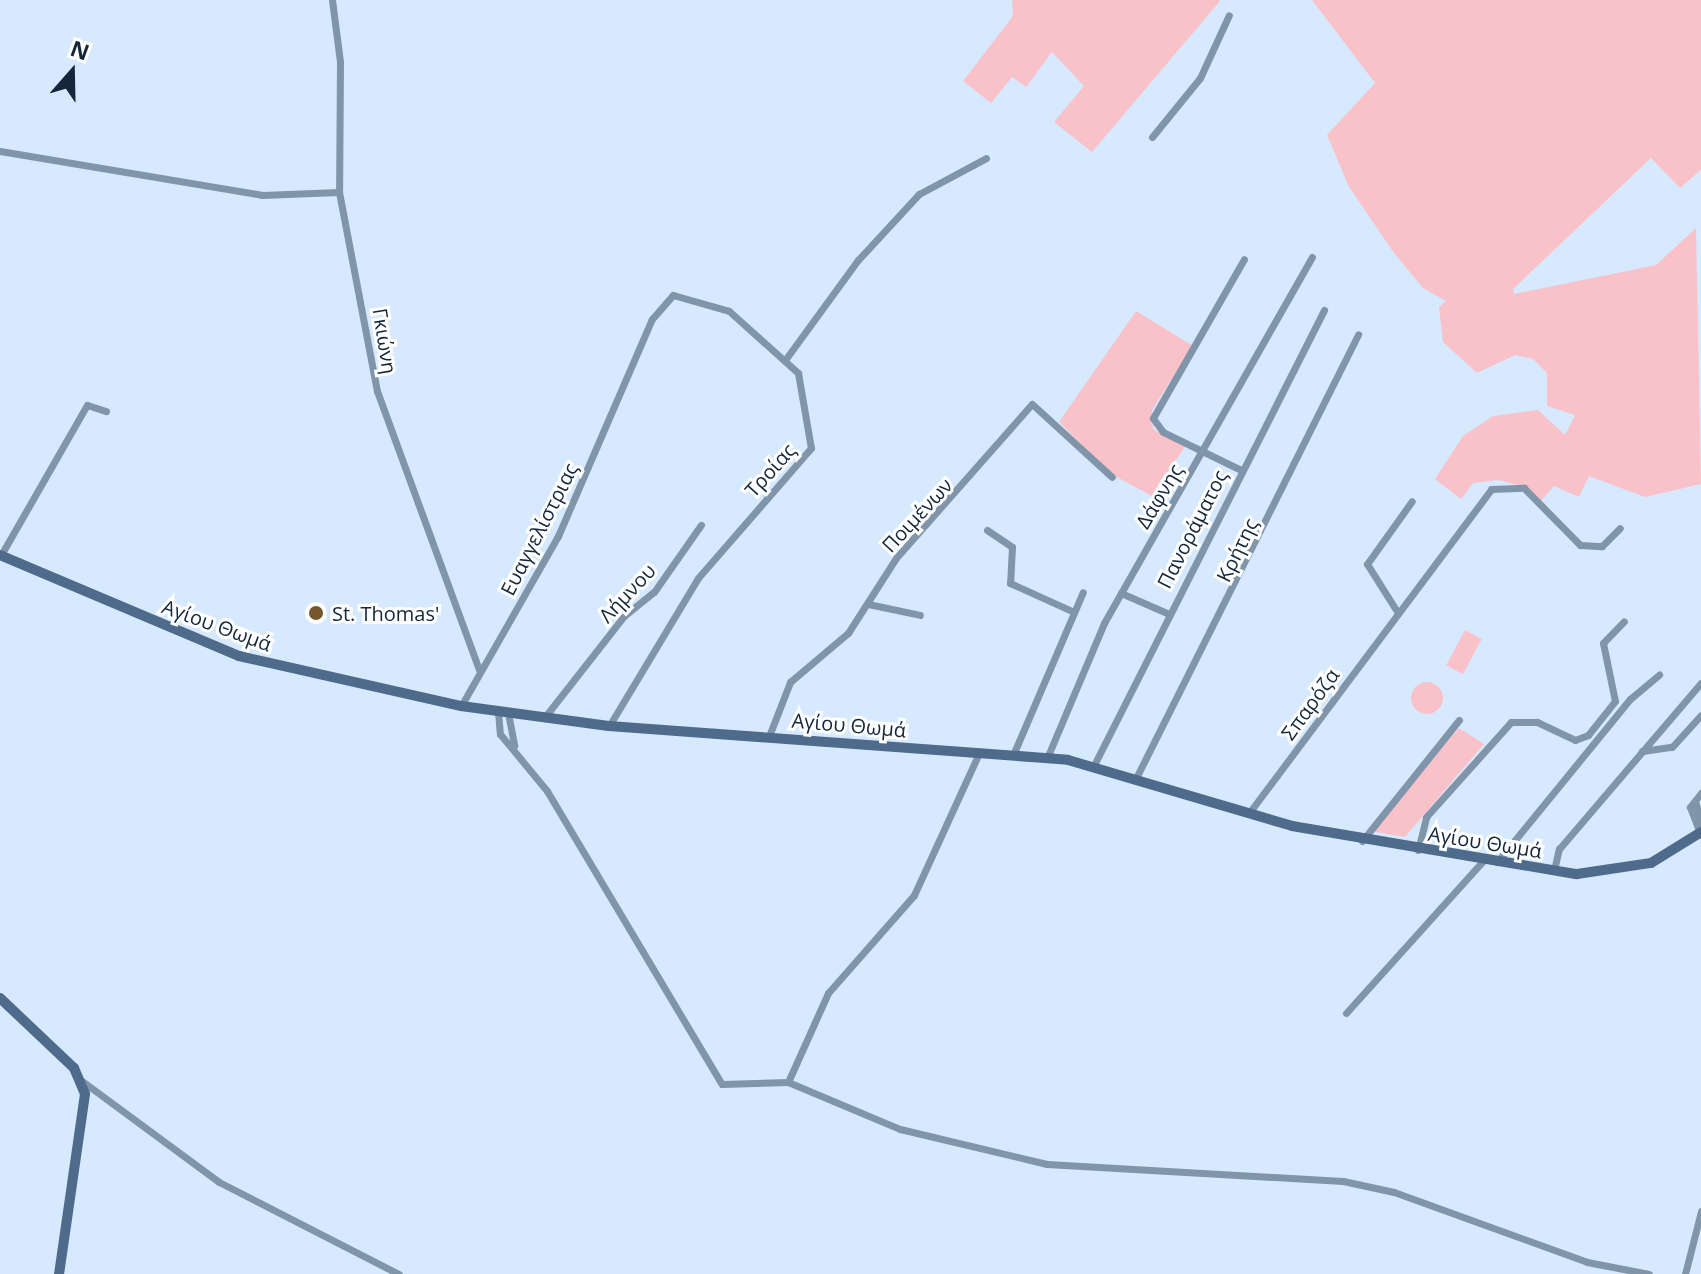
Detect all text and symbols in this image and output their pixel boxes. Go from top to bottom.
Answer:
north arrow [32,32,112,112]
text: N [67,32,94,67]
street label: Γκιώνη [368,306,402,376]
street label: Τροίας [740,438,800,502]
street label: Ευαγγελίστριας [495,459,583,599]
street label: Δάφνης [1130,459,1188,533]
street label: Πανοράματος [1152,466,1232,592]
street label: Ποιμένων [877,473,957,557]
street label: Κρήτης [1211,514,1263,586]
street label: Λήμνου [594,559,660,627]
street label: Αγίου Θωμά [159,594,275,656]
place label: St. Thomas' [332,601,439,625]
marker: St. Thomas' [307,604,325,622]
street label: Σπαρόζα [1276,664,1344,744]
street label: Αγίου Θωμά [791,708,907,742]
street label: Αγίου Θωμά [1426,821,1544,863]

